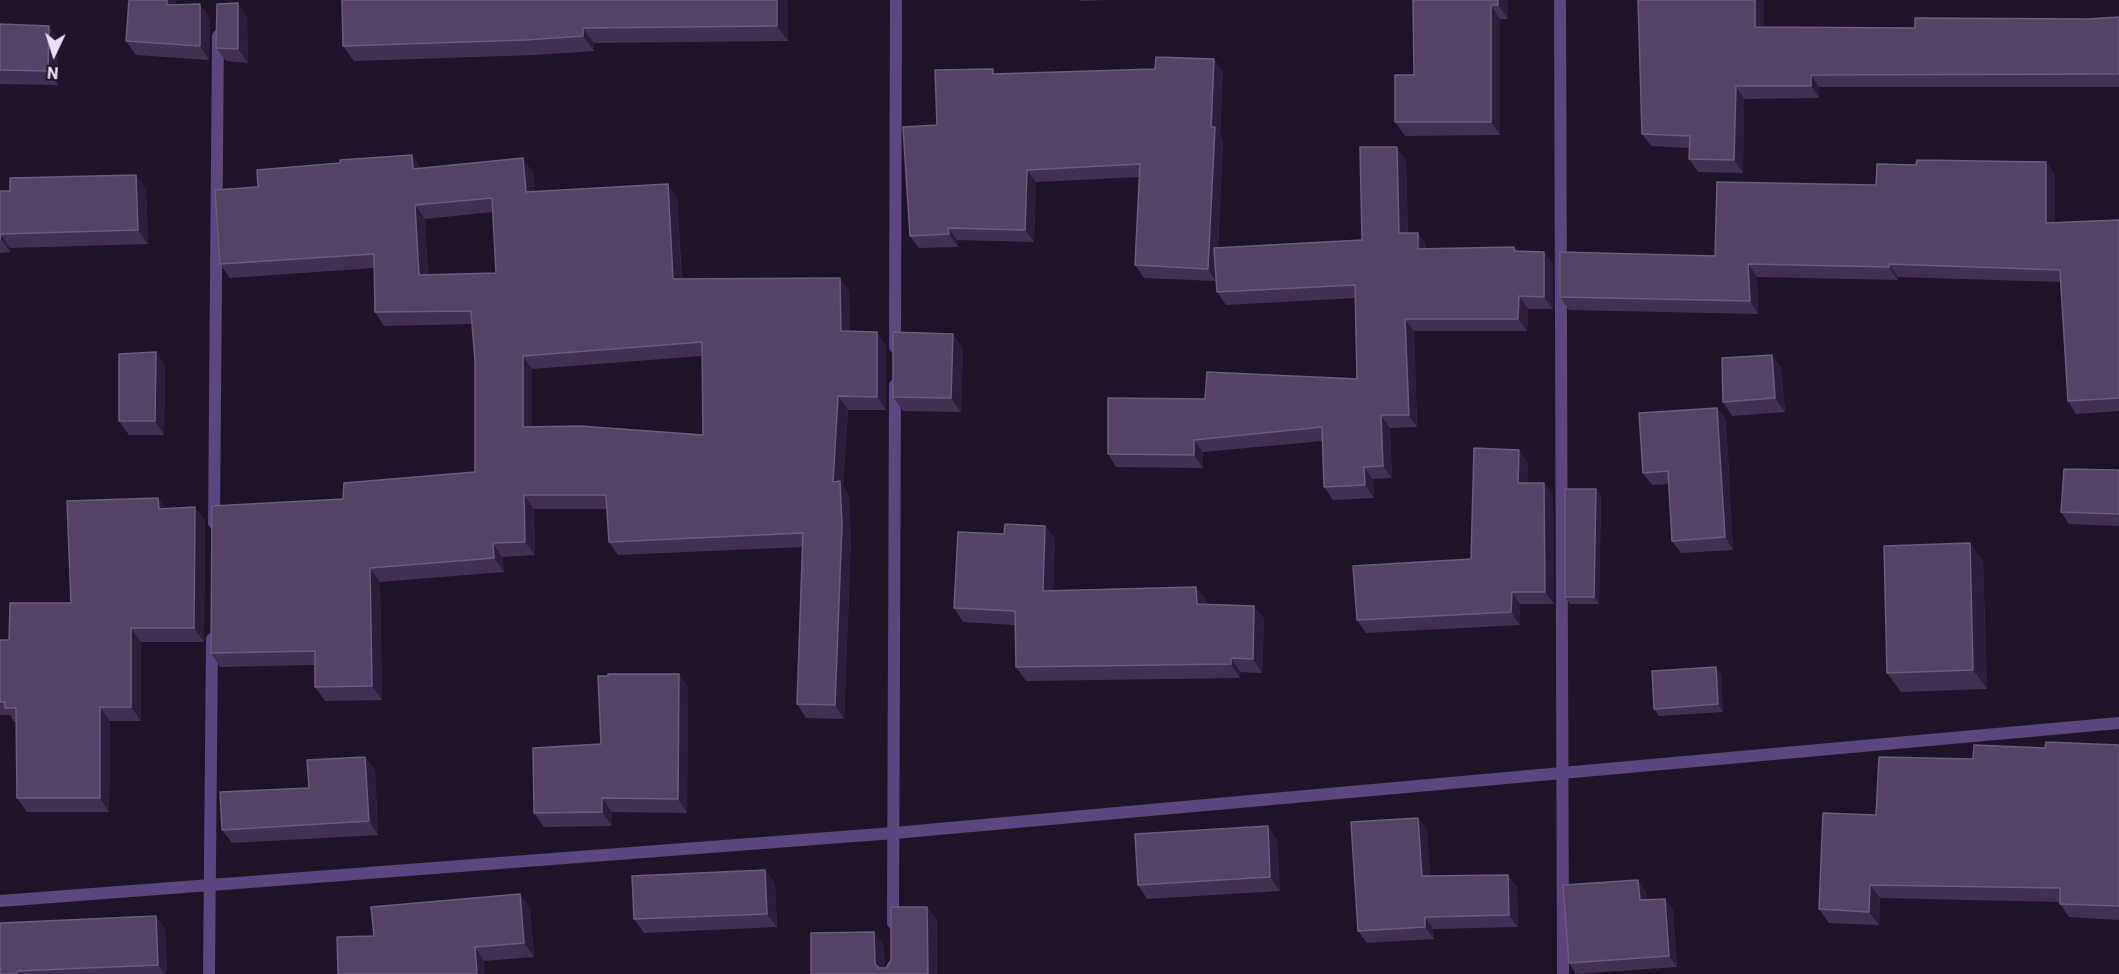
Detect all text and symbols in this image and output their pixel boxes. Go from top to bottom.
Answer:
north arrow [24,24,84,84]
text: N [46,63,59,82]

